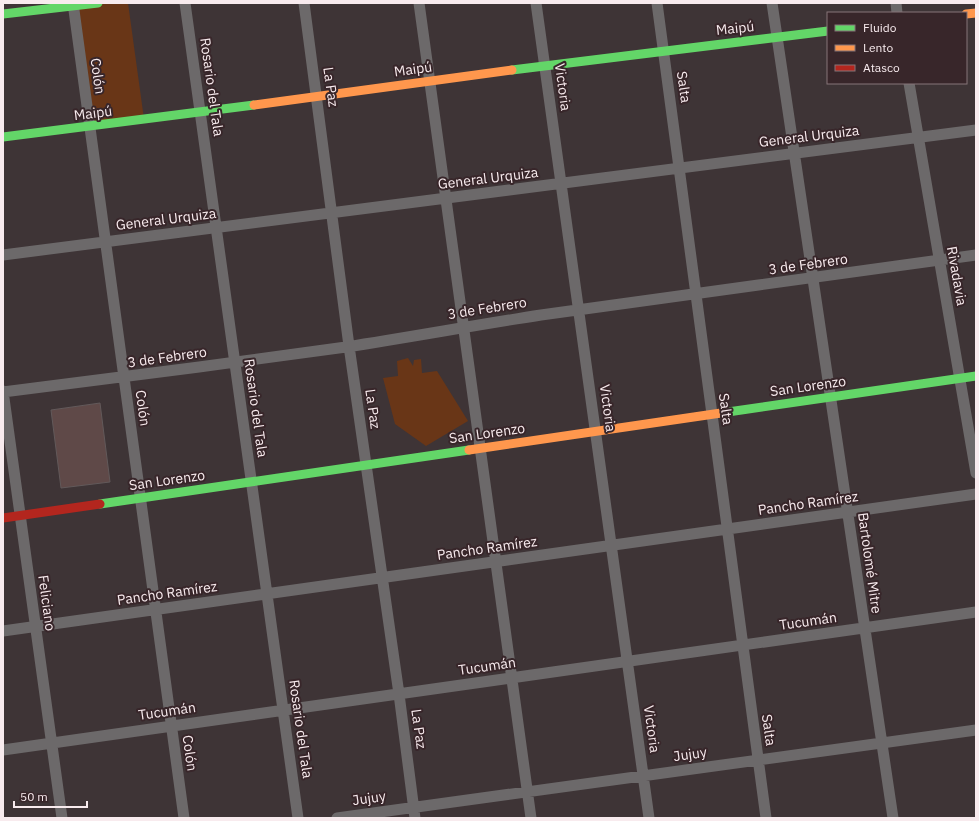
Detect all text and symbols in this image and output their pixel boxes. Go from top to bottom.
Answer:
legend [827,12,967,84]
street label: Maipú [715,17,755,39]
text: Fluido [863,20,897,35]
street label: Rosario del Tala [196,37,228,138]
text: Lento [863,40,893,55]
street label: Colón [87,57,109,95]
street label: Maipú [393,57,433,81]
text: Atasco [863,60,900,75]
street label: Victoria [551,62,575,112]
street label: La Paz [319,66,343,109]
street label: Salta [673,70,695,104]
street label: Maipú [73,102,113,124]
street label: General Urquiza [758,121,861,151]
street label: General Urquiza [437,163,540,193]
street label: General Urquiza [115,204,218,234]
street label: Rivadavia [943,245,971,308]
street label: 3 de Febrero [767,250,849,278]
street label: 3 de Febrero [446,293,528,323]
street label: 3 de Febrero [126,343,208,371]
street label: Rosario del Tala [240,358,272,459]
street label: San Lorenzo [769,372,847,400]
street label: Victoria [596,383,620,433]
street label: La Paz [361,388,385,431]
street label: Colón [132,389,154,427]
street label: Salta [715,392,737,426]
street label: San Lorenzo [448,419,526,447]
street label: San Lorenzo [128,466,206,494]
street label: Pancho Ramírez [757,487,860,519]
street label: Bartolomé Mitre [854,511,886,615]
street label: Pancho Ramírez [436,532,539,564]
street label: Feliciano [34,574,60,632]
street label: Pancho Ramírez [116,577,219,609]
street label: Tucumán [778,608,838,634]
street label: Tucumán [457,653,517,679]
street label: Rosario del Tala [285,679,317,780]
street label: Tucumán [137,698,197,724]
street label: Victoria [640,704,664,754]
street label: La Paz [407,708,431,751]
street label: Salta [758,713,780,747]
street label: Colón [179,734,201,772]
street label: Jujuy [672,743,708,765]
scale bar [14,783,87,809]
street label: Jujuy [351,787,387,809]
text: 50 m [20,789,48,804]

